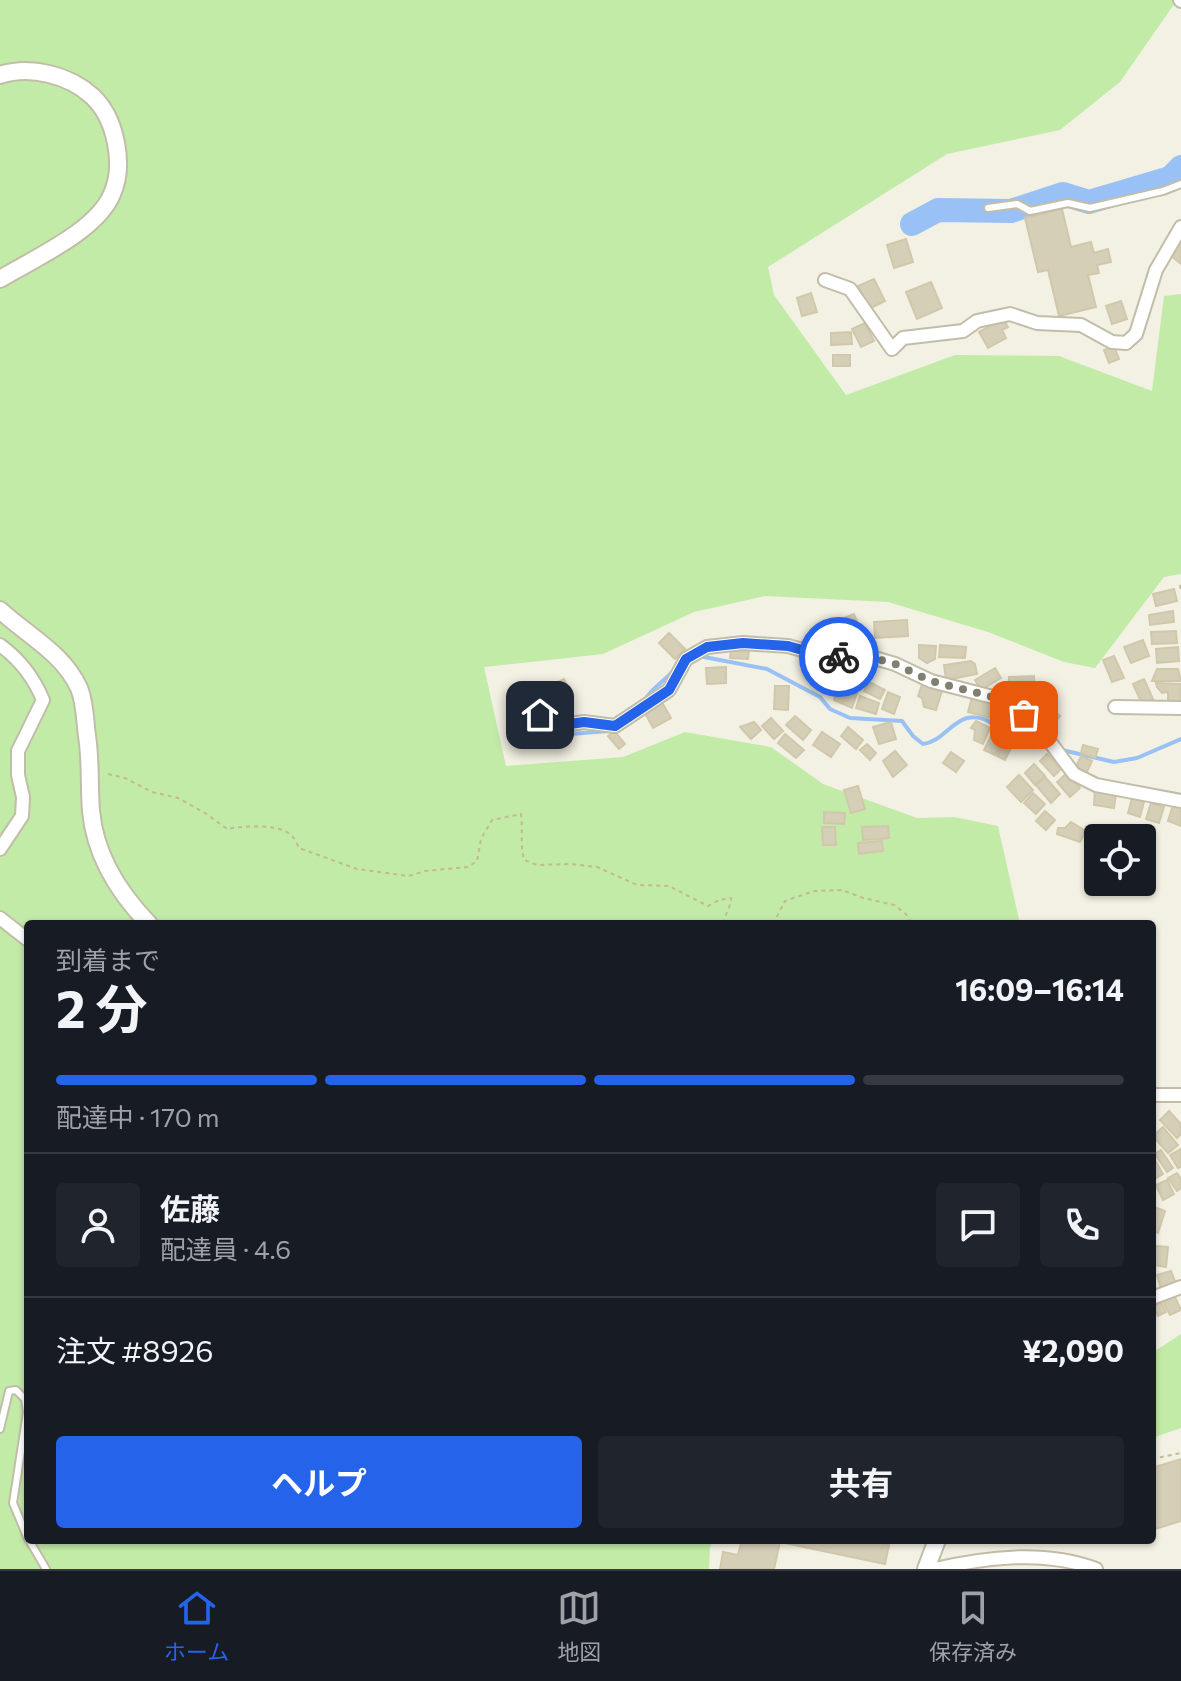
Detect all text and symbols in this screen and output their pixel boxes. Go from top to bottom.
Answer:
courier [799,617,879,697]
icon: bike [817,635,861,679]
pin [506,681,574,749]
pin [990,681,1058,749]
icon: home [518,693,562,737]
icon: bag [1002,693,1046,737]
map controls [1084,824,1156,896]
button: locate [1084,824,1156,896]
text: 到着まで [56,944,160,975]
text: 16:09–16:14 [955,970,1124,1007]
text: 2 分 [56,975,148,1039]
text: 配達中 · 170 m [56,1101,220,1132]
button: person [56,1183,140,1267]
button: chat [936,1183,1020,1267]
button: phone [1040,1183,1124,1267]
text: 佐藤 [160,1189,220,1226]
text: 配達員 · 4.6 [160,1233,291,1264]
text: 注文 #8926 [56,1331,213,1368]
text: ¥2,090 [1022,1331,1124,1368]
button: ヘルプ [56,1436,582,1528]
button: 共有 [598,1436,1124,1528]
tab: ホーム [164,1586,229,1666]
tab: 地図 [557,1586,601,1666]
tab: 保存済み [929,1586,1017,1666]

